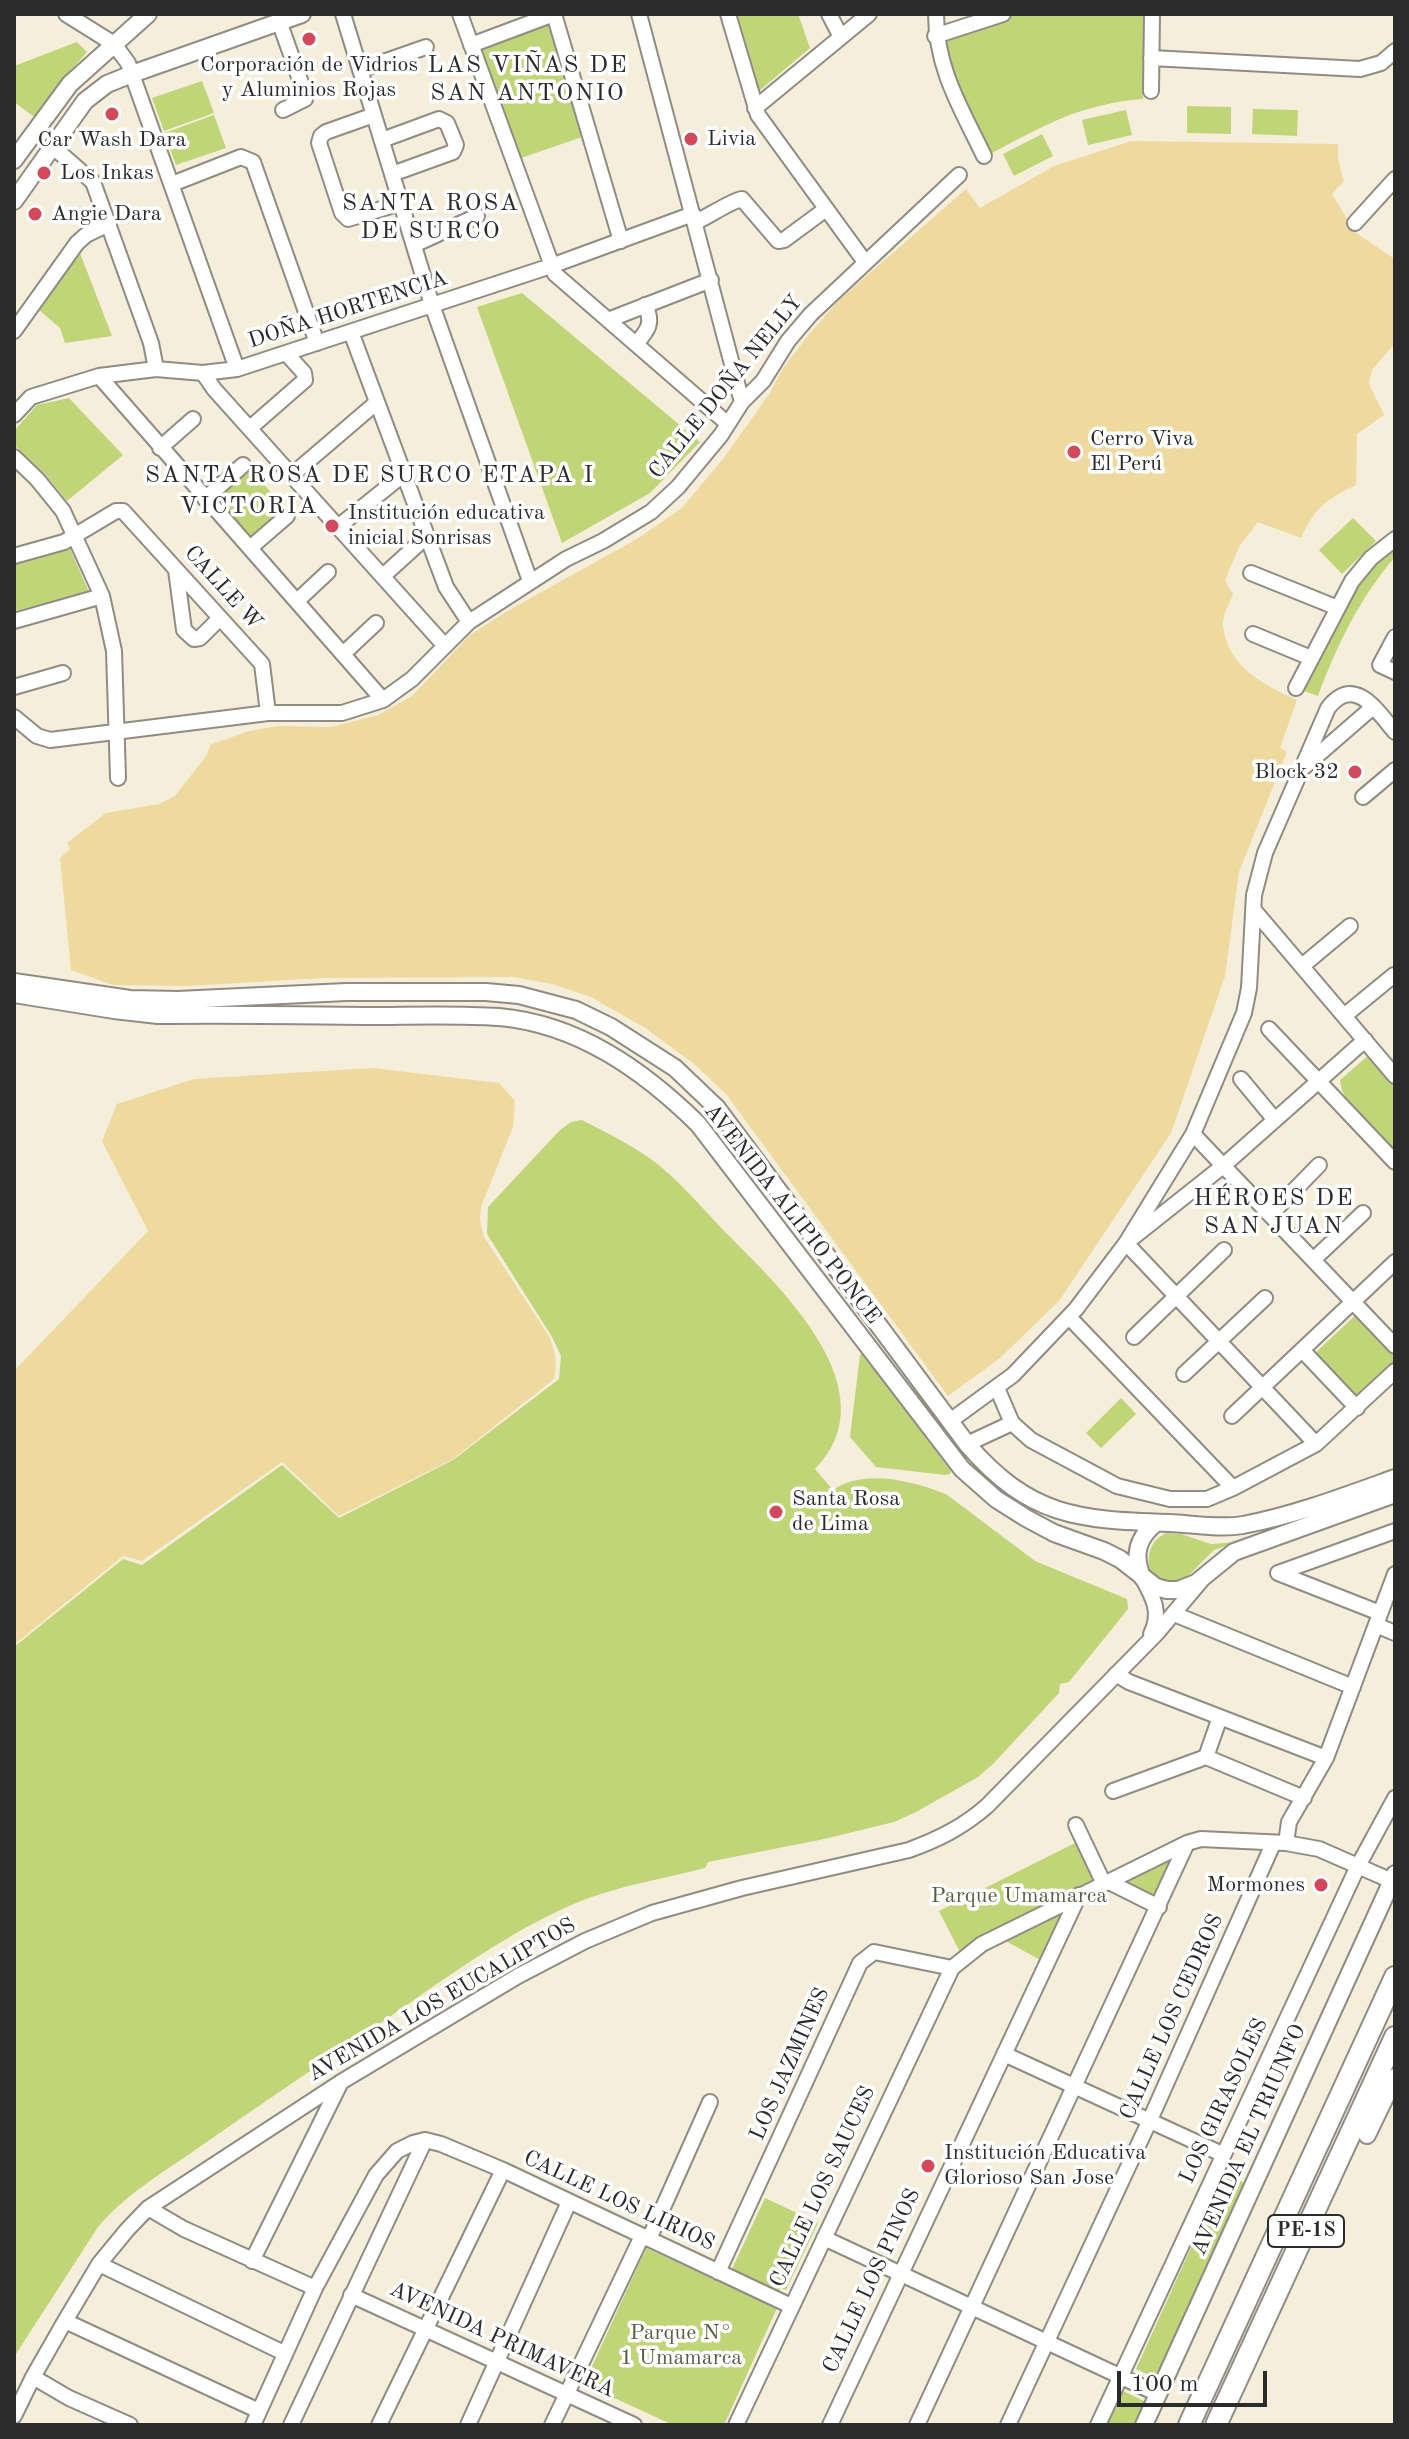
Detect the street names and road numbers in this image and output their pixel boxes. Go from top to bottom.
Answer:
street label: DOÑA HORTENCIA [245,265,451,355]
street label: CALLE DOÑA NELLY [644,290,808,484]
street label: CALLE W [178,540,268,636]
street label: AVENIDA ALIPIO PONCE [698,1099,886,1329]
street label: CALLE LOS CEDROS [1115,1910,1229,2124]
street label: AVENIDA LOS EUCALIPTOS [303,1912,581,2088]
street label: LOS JAZMINES [745,1984,835,2144]
street label: LOS GIRASOLES [1174,2014,1274,2188]
street label: AVENIDA EL TRIUNFO [1186,2020,1312,2260]
street label: CALLE LOS SAUCES [765,2082,881,2292]
street label: CALLE LOS LIRIOS [519,2145,719,2257]
street label: CALLE LOS PINOS [818,2184,926,2378]
road number: PE-1S [1268,2215,1344,2247]
street label: AVENIDA PRIMAVERA [385,2276,619,2404]

